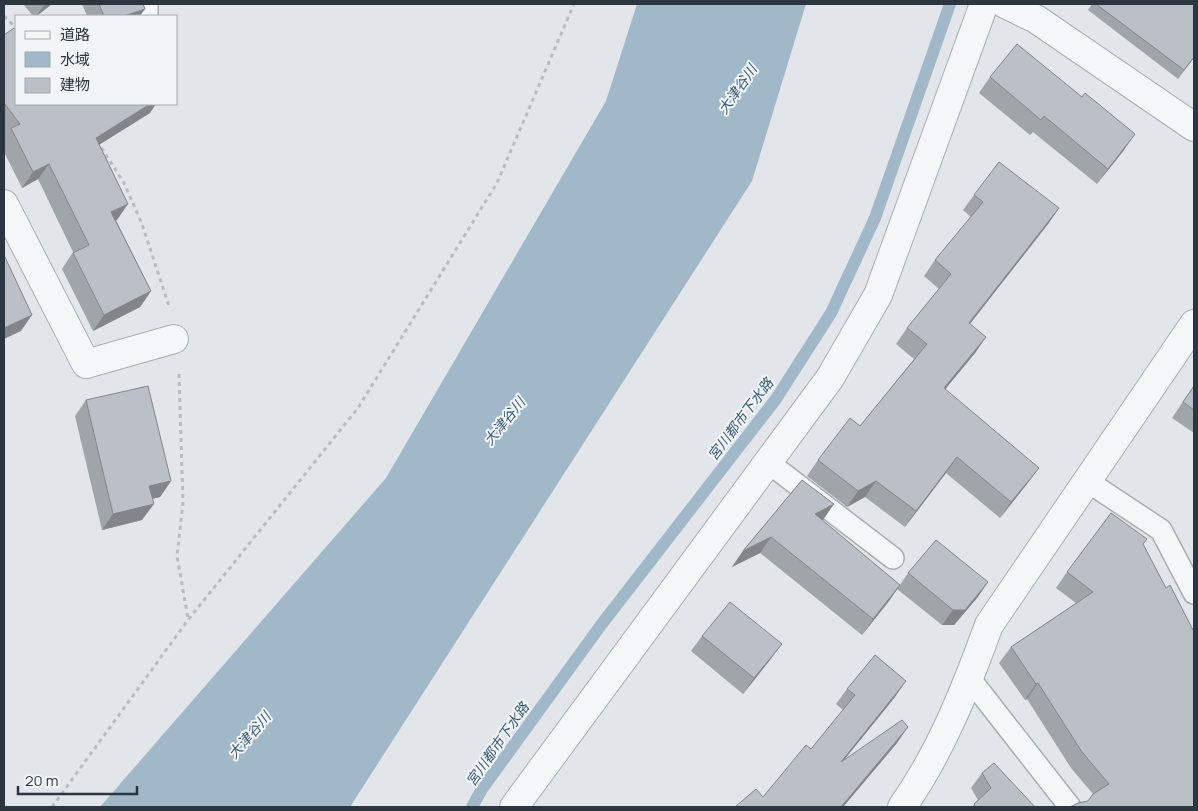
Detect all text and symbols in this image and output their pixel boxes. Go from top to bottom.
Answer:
legend [15,15,178,105]
text: 道路 [60,24,90,45]
text: 水域 [60,49,90,70]
water label: 大津谷川 [713,59,762,117]
text: 建物 [60,74,90,95]
water label: 宮川都市下水路 [703,373,778,464]
water label: 大津谷川 [479,392,530,449]
water label: 宮川都市下水路 [461,698,533,790]
water label: 大津谷川 [223,706,276,762]
scale bar [18,764,136,796]
text: 20 m [25,770,58,791]

